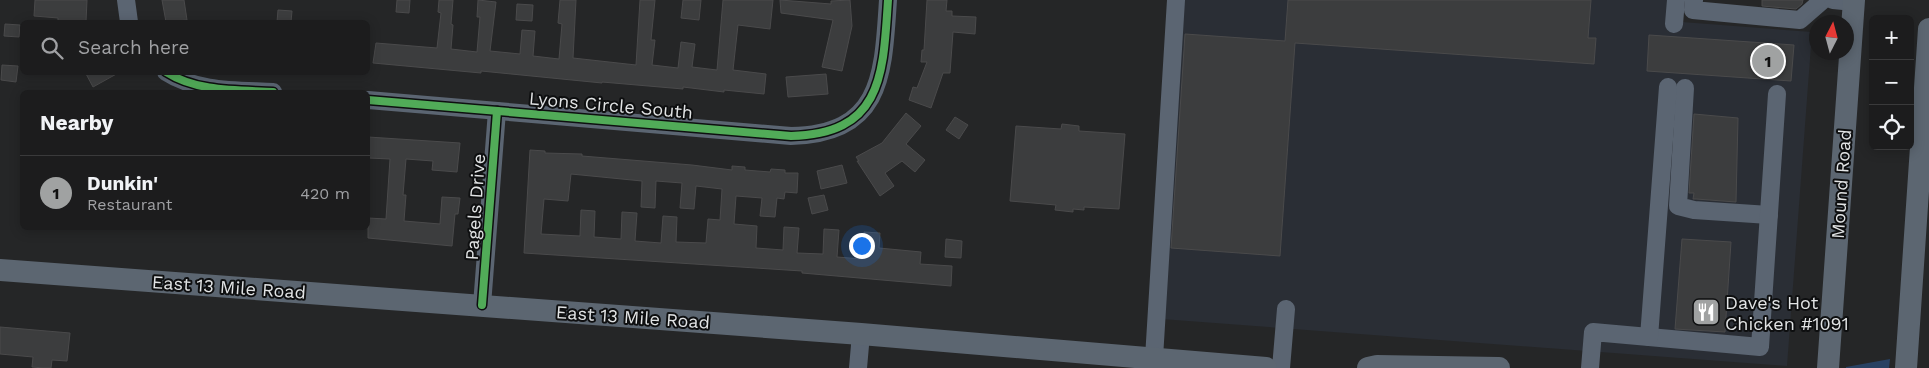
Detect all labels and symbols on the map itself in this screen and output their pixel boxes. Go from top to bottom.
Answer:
north arrow [1809,15,1854,60]
pin: 1 [1752,42,1784,80]
street label: Lyons Circle South [528,87,694,123]
street label: Mound Road [1827,129,1855,239]
street label: Pagels Drive [461,153,489,261]
your location [849,233,875,259]
street label: East 13 Mile Road [151,271,307,303]
place label: Dave's Hot Chicken #1091 [1725,292,1849,334]
restaurant icon: Dave's Hot Chicken #1091 [1691,297,1721,327]
street label: East 13 Mile Road [555,301,711,333]

